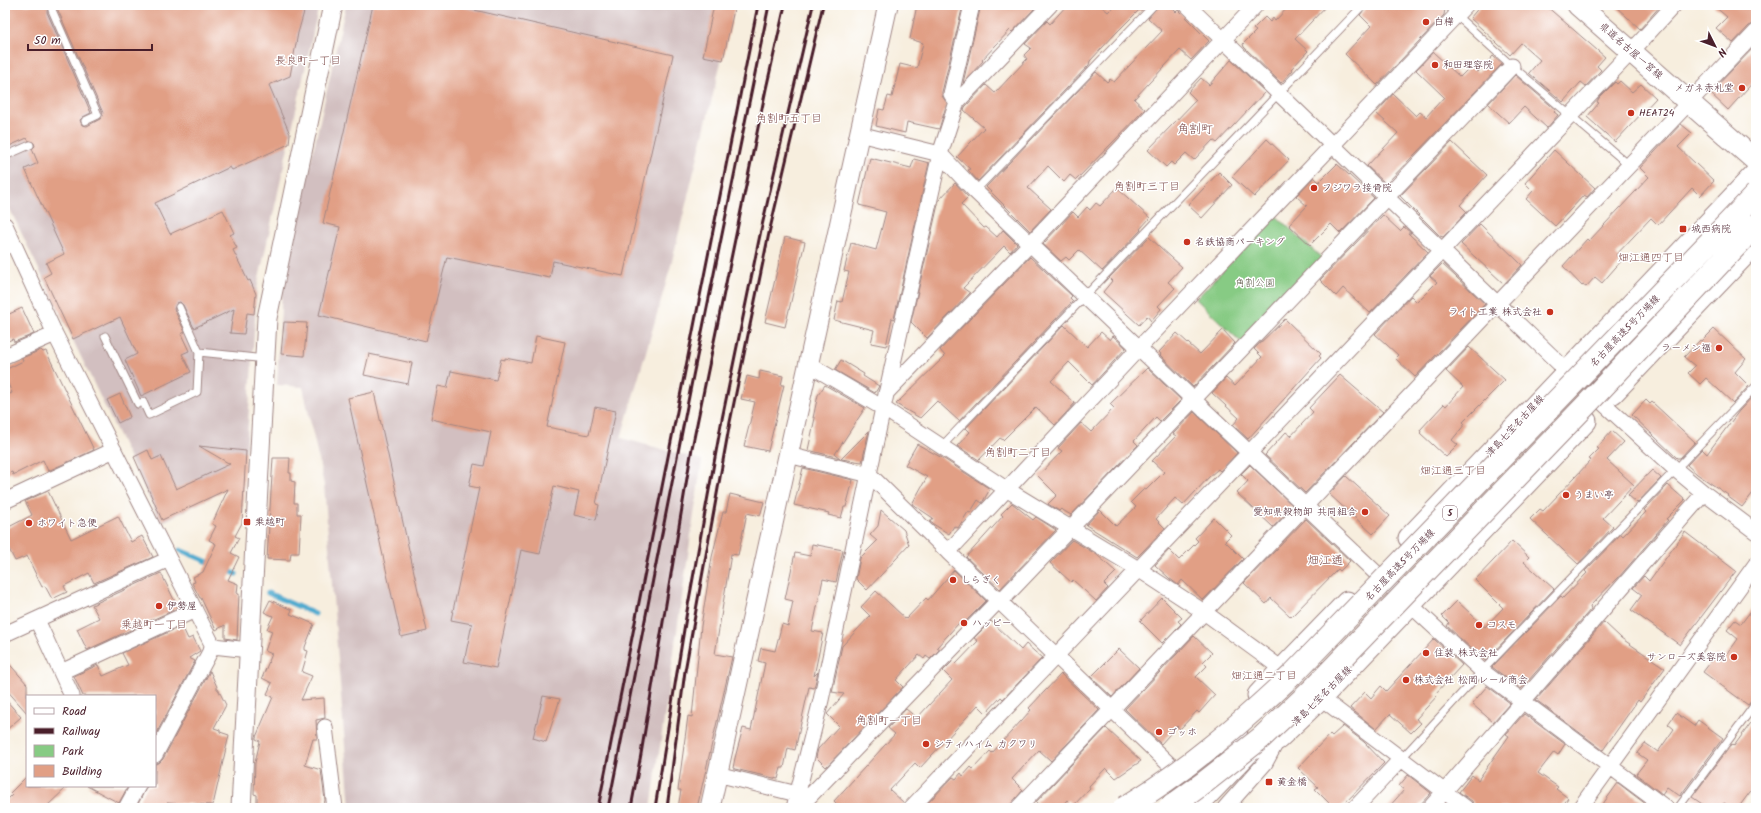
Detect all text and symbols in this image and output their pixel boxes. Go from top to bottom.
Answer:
place label: 白樺 [1434,14,1454,30]
marker: 白樺 [1421,17,1431,27]
street label: 県道名古屋一宮線 [1596,19,1666,83]
scale bar [28,26,152,52]
north arrow [1695,26,1735,66]
text: 50 m [34,31,61,50]
text: N [1713,43,1731,61]
district label: 長良町一丁目 [275,52,341,70]
place label: 和田理容院 [1443,57,1493,73]
marker: 和田理容院 [1430,60,1440,70]
place label: メガネ赤札堂 [1674,80,1734,96]
marker: メガネ赤札堂 [1737,83,1747,93]
place label: HEAT24 [1639,105,1675,121]
marker: HEAT24 [1626,108,1636,118]
district label: 角割町五丁目 [756,110,822,128]
district label: 角割町 [1177,120,1213,139]
district label: 角割町三丁目 [1114,178,1180,196]
place label: フジワラ接骨院 [1322,180,1392,196]
marker: フジワラ接骨院 [1309,183,1319,193]
place label: 城西病院 [1691,221,1731,237]
marker: 城西病院 [1678,224,1688,234]
place label: 名鉄協商パーキング [1195,234,1285,250]
marker: 名鉄協商パーキング [1182,237,1192,247]
district label: 畑江通四丁目 [1618,249,1684,267]
park label: 角割公園 [1235,275,1275,291]
street label: 名古屋高速5号万場線 [1586,291,1664,371]
place label: ライト工業 株式会社 [1448,304,1542,320]
marker: ライト工業 株式会社 [1545,307,1555,317]
place label: ラーメン福 [1661,340,1711,356]
marker: ラーメン福 [1714,343,1724,353]
street label: 津島七宝名古屋線 [1482,391,1548,461]
district label: 角割町二丁目 [985,444,1051,462]
district label: 畑江通三丁目 [1420,462,1486,480]
place label: うまい亭 [1574,487,1614,503]
marker: うまい亭 [1561,490,1571,500]
place label: 愛知県穀物卸 共同組合 [1253,504,1357,520]
road number: 5 [1443,506,1457,520]
marker: 愛知県穀物卸 共同組合 [1360,507,1370,517]
place label: 乗越町 [255,514,285,530]
place label: ホワイト急便 [37,515,98,531]
marker: 乗越町 [242,517,252,527]
marker: ホワイト急便 [24,518,34,528]
street label: 名古屋高速5号万場線 [1361,525,1439,605]
district label: 畑江通 [1307,551,1343,570]
place label: しらぎく [961,572,1001,588]
marker: しらぎく [948,575,958,585]
place label: 伊勢屋 [167,598,197,614]
marker: 伊勢屋 [154,601,164,611]
place label: ハッピー [972,615,1012,631]
district label: 乗越町一丁目 [121,616,187,634]
place label: コスモ [1487,617,1517,633]
marker: ハッピー [959,618,969,628]
marker: コスモ [1474,620,1484,630]
place label: 住装 株式会社 [1434,645,1498,661]
marker: 住装 株式会社 [1421,648,1431,658]
place label: サンローズ美容院 [1647,649,1726,665]
marker: サンローズ美容院 [1729,652,1739,662]
street label: 津島七宝名古屋線 [1288,662,1356,730]
district label: 畑江通二丁目 [1231,667,1297,685]
place label: 株式会社 松岡レール商会 [1414,672,1528,688]
marker: 株式会社 松岡レール商会 [1401,675,1411,685]
legend [26,695,156,787]
text: Road [62,702,87,721]
district label: 角割町一丁目 [856,712,922,730]
text: Railway [62,722,100,741]
place label: ゴッホ [1167,724,1197,740]
marker: ゴッホ [1154,727,1164,737]
place label: シティハイム カクワリ [934,736,1038,752]
marker: シティハイム カクワリ [921,739,931,749]
text: Park [62,742,84,761]
text: Building [62,762,102,781]
place label: 黄金橋 [1277,774,1307,790]
marker: 黄金橋 [1264,777,1274,787]

